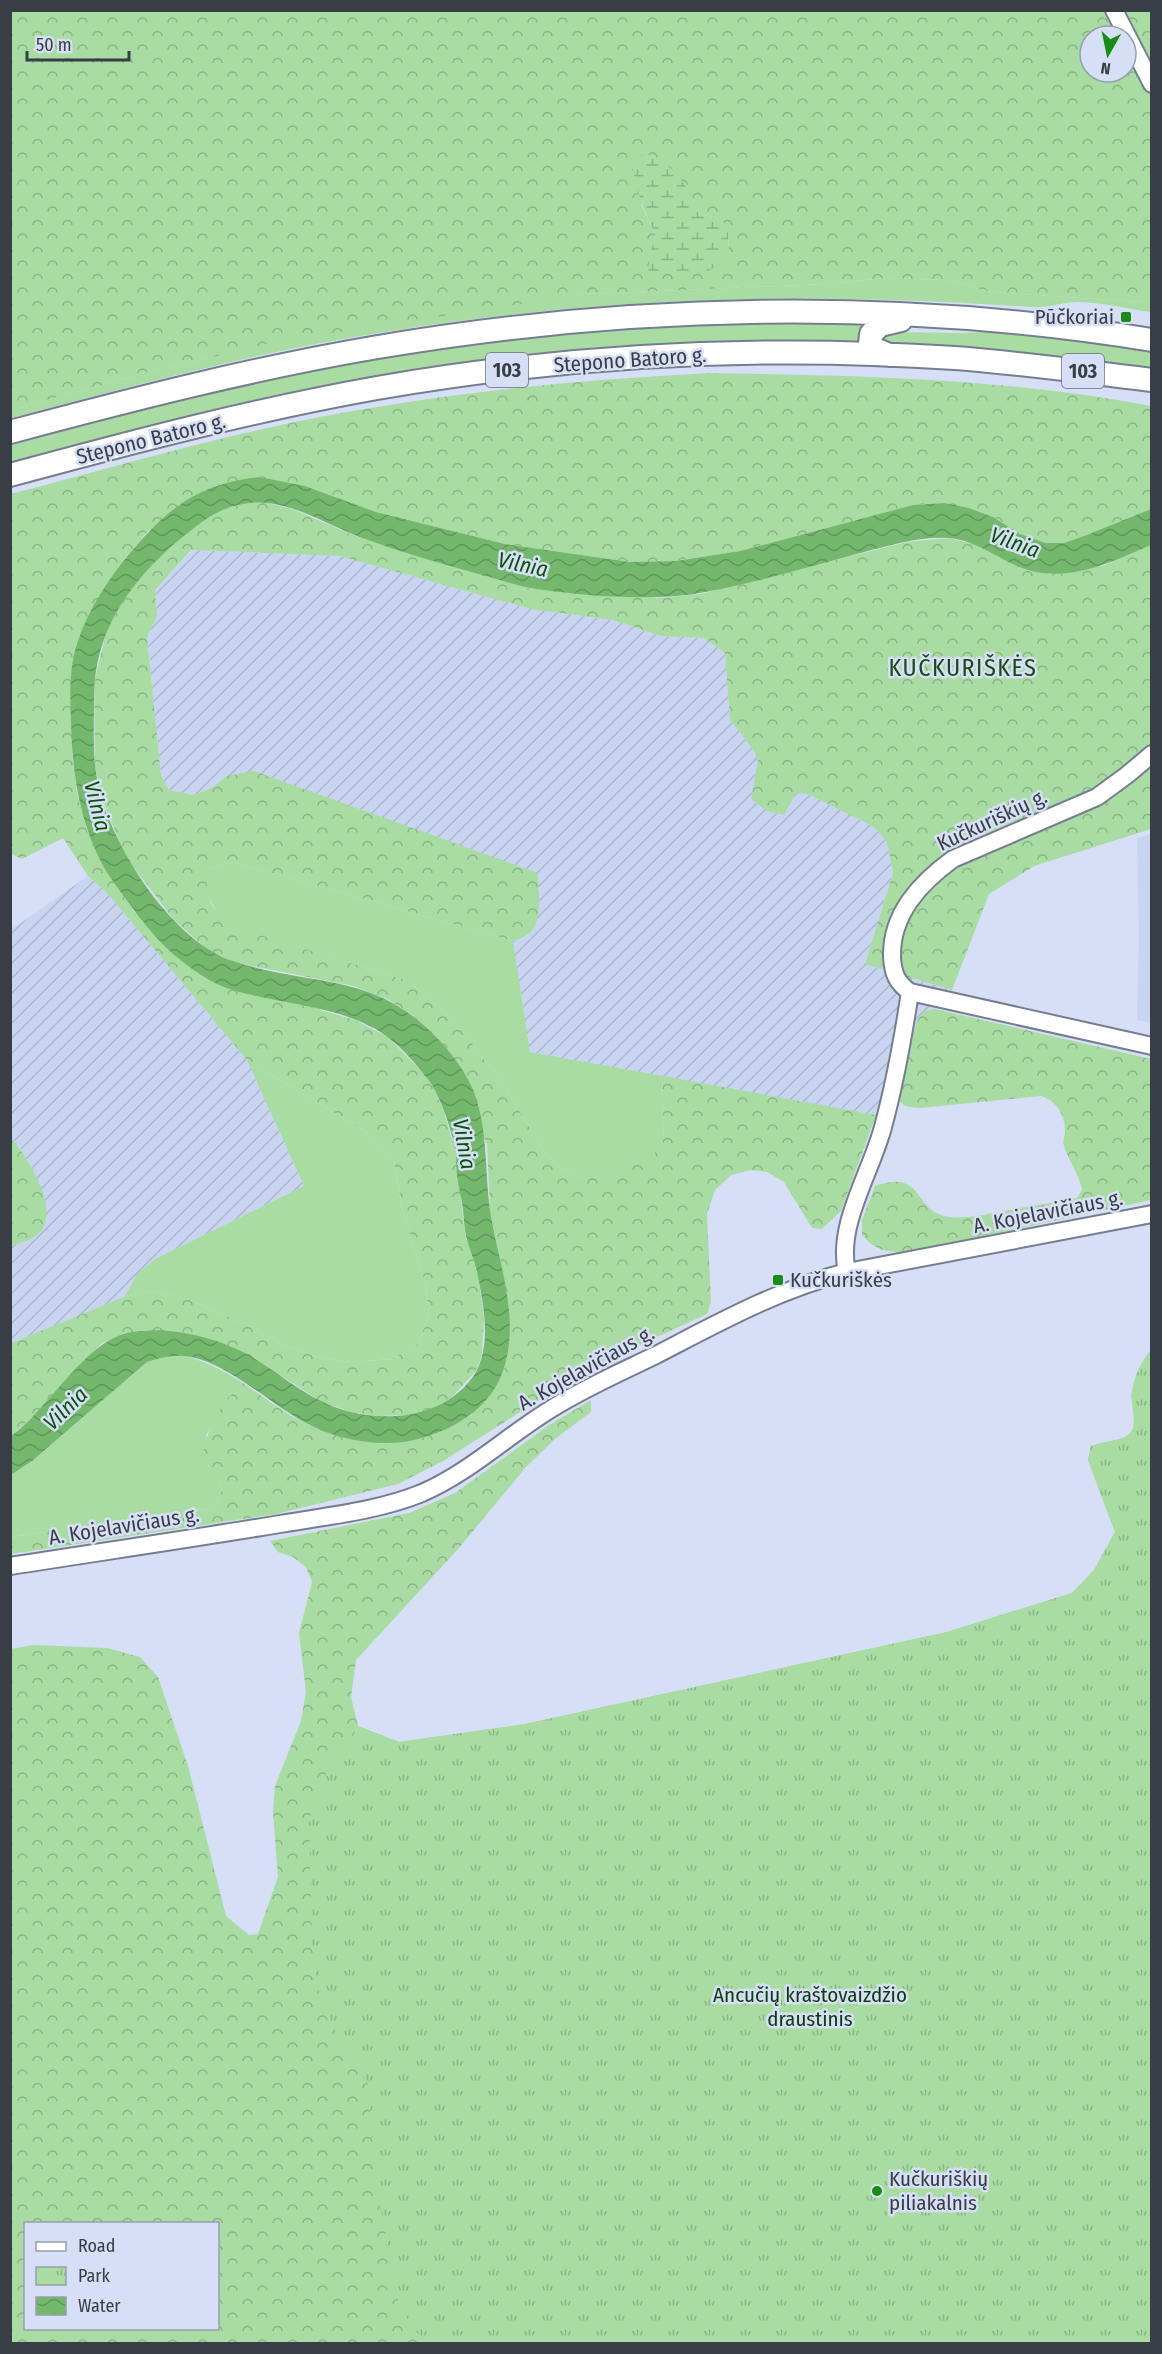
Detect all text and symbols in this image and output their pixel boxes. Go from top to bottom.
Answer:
scale bar [27,24,129,62]
north arrow [1078,24,1138,84]
text: 50 m [36,34,72,56]
text: N [1100,58,1112,78]
place label: Pūčkoriai [1035,304,1114,330]
marker: Pūčkoriai [1119,310,1133,324]
street label: Stepono Batoro g. [553,342,707,378]
road number: 103 [486,353,528,387]
road number: 103 [1062,354,1104,388]
street label: Stepono Batoro g. [74,408,228,470]
water label: Vilnia [986,521,1043,564]
water label: Vilnia [495,546,551,583]
district label: KUČKURIŠKĖS [889,653,1037,682]
water label: Vilnia [78,778,117,834]
street label: Kučkuriškių g. [933,783,1051,857]
water label: Vilnia [447,1117,482,1171]
street label: A. Kojelavičiaus g. [971,1185,1125,1239]
place label: Kučkuriškės [790,1267,892,1293]
marker: Kučkuriškės [771,1273,785,1287]
street label: A. Kojelavičiaus g. [513,1320,659,1416]
water label: Vilnia [38,1381,93,1436]
street label: A. Kojelavičiaus g. [47,1501,201,1551]
park label: Ancučių kraštovaizdžio draustinis [713,1982,907,2032]
place label: Kučkuriškių piliakalnis [889,2166,988,2216]
marker: Kučkuriškių piliakalnis [870,2184,884,2198]
legend [24,2222,219,2330]
text: Road [78,2235,115,2257]
text: Park [78,2265,111,2287]
text: Water [78,2295,121,2317]

